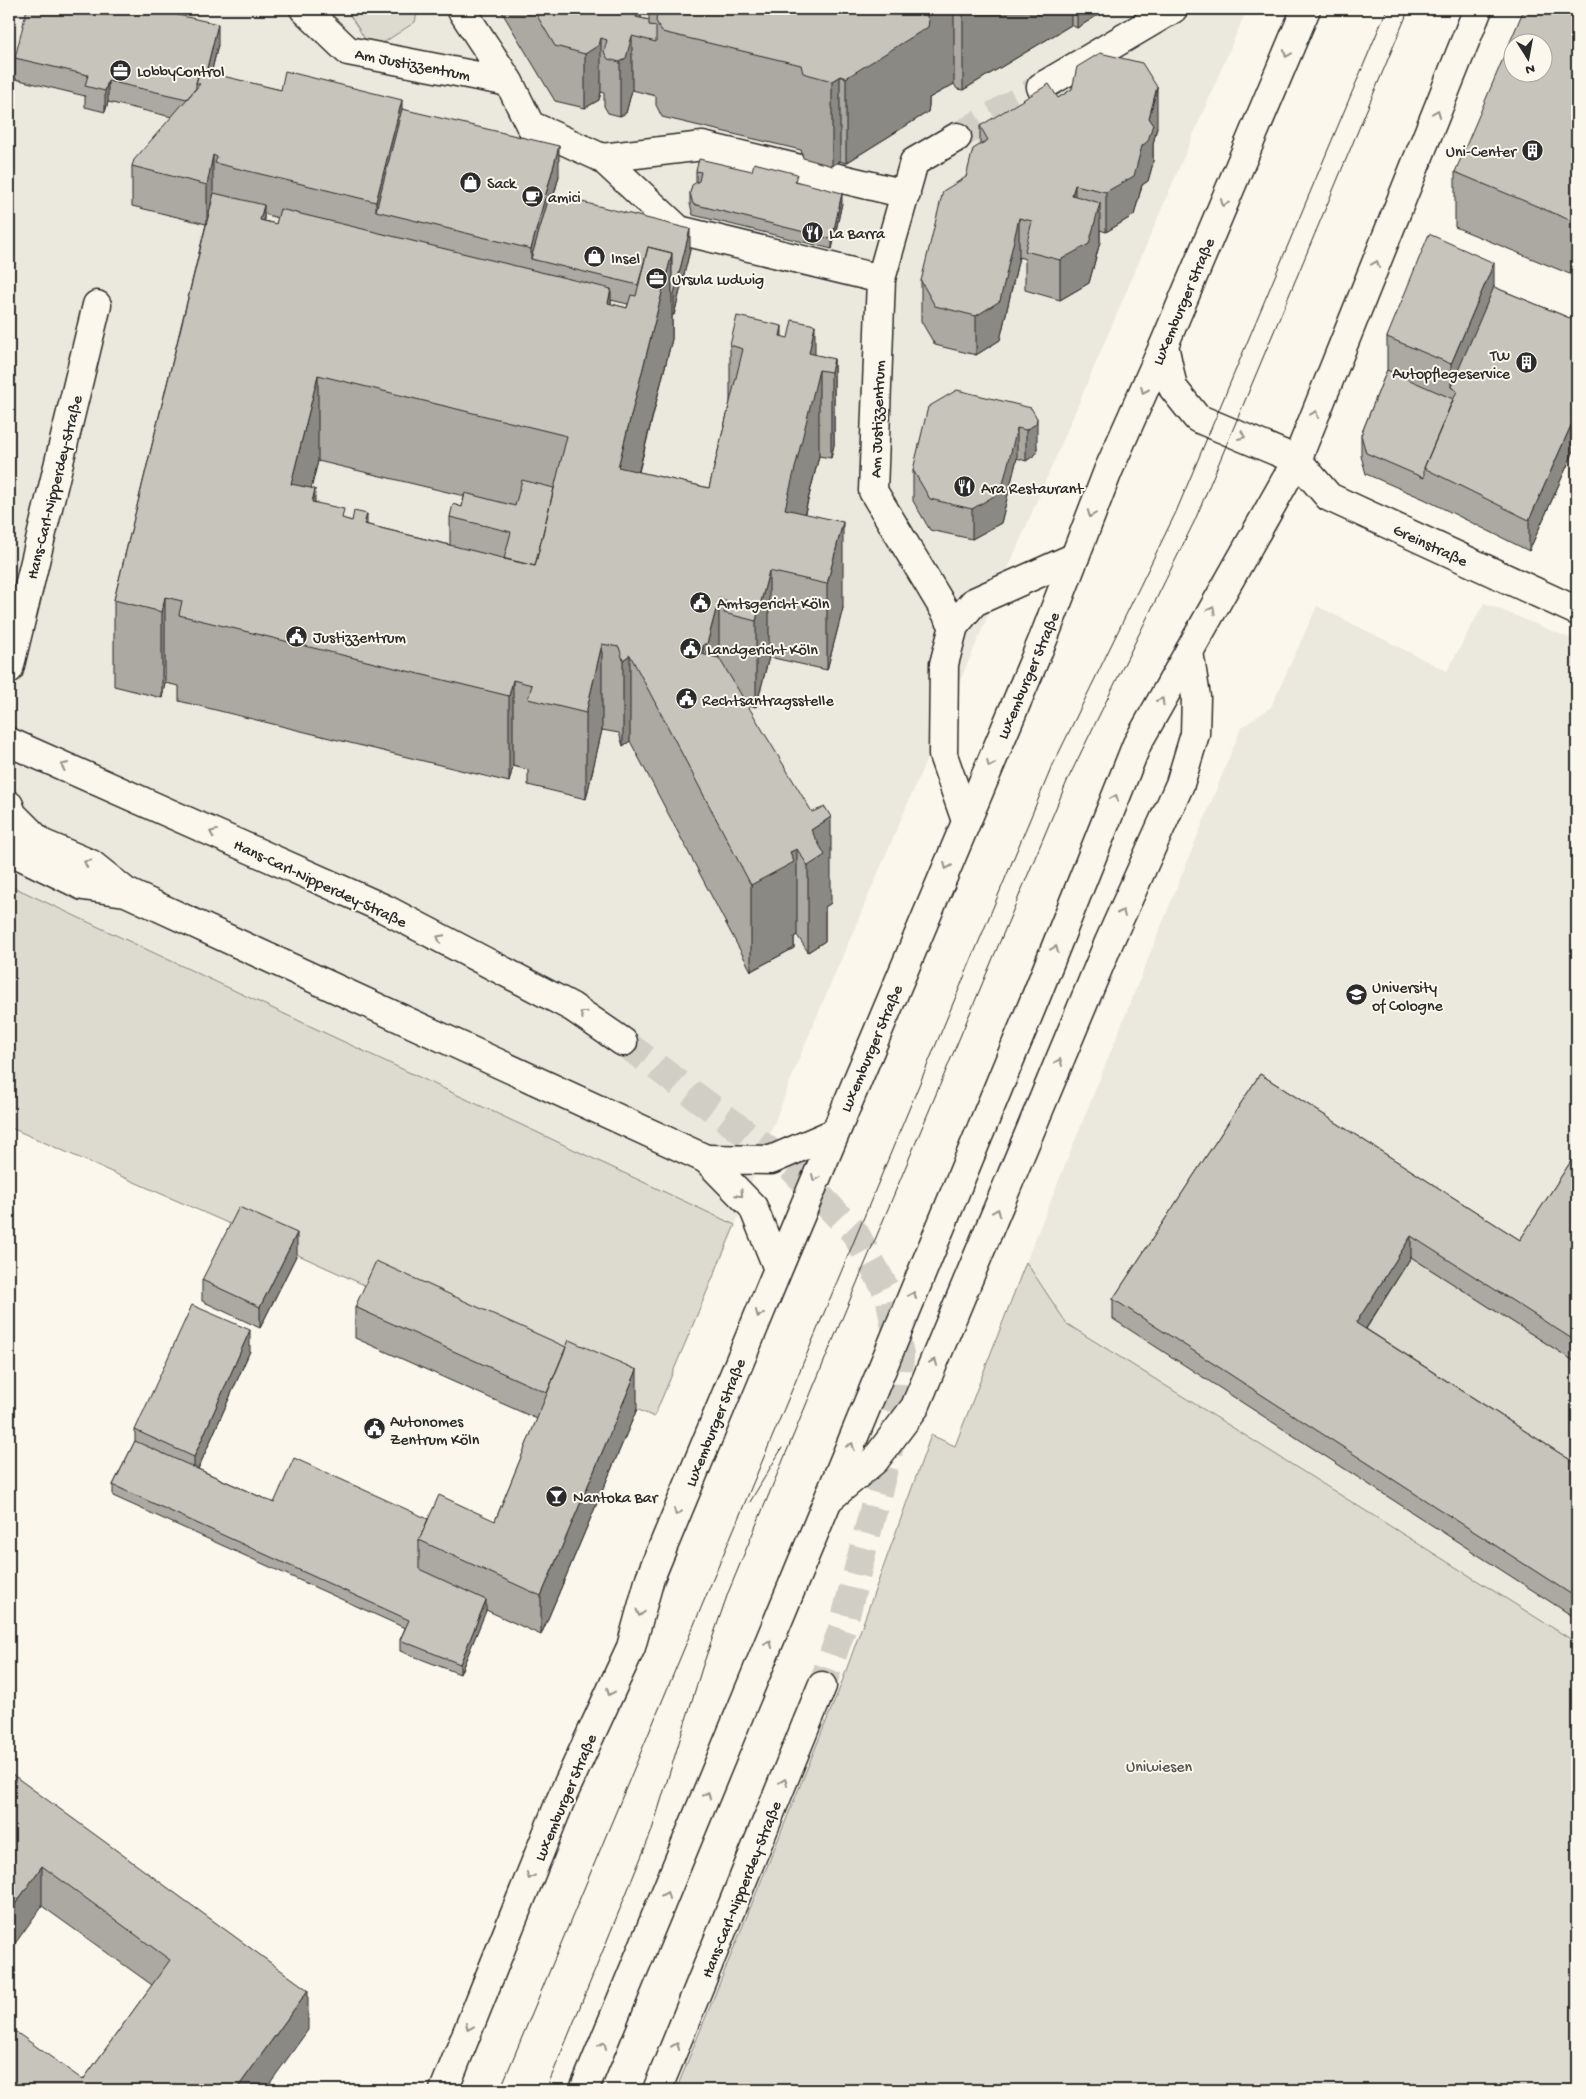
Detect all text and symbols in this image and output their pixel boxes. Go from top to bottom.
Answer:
north arrow [1504,32,1554,82]
street label: Am Justizzentrum [353,46,472,87]
one-way arrow [1282,49,1293,58]
office icon: LobbyControl [109,58,133,82]
text: N [1524,59,1536,78]
place label: LobbyControl [137,64,225,83]
one-way arrow [1430,109,1441,118]
building icon: Uni-Center [1520,138,1544,162]
place label: Uni-Center [1446,144,1517,163]
shop icon: Sack [459,170,483,194]
place label: Sack [487,176,518,195]
cafe icon: amici [520,184,544,208]
place label: amici [548,190,581,209]
one-way arrow [1219,199,1229,207]
restaurant icon: La Barra [801,220,825,244]
place label: La Barra [829,226,886,245]
street label: Luxemburger Straße [1150,235,1221,369]
shop icon: Insel [583,245,607,269]
place label: Insel [611,251,640,270]
one-way arrow [1370,260,1380,268]
office icon: Ursula Ludwig [644,266,668,290]
place label: Ursula Ludwig [672,272,764,291]
place label: TW Autopflegeservice [1392,348,1511,385]
building icon: TW Autopflegeservice [1514,351,1538,375]
street label: Am Justizzentrum [868,359,891,478]
one-way arrow [1140,385,1151,394]
street label: Hans-Carl-Nipperdey-Straße [24,393,89,582]
one-way arrow [1309,410,1320,419]
one-way arrow [1237,430,1246,441]
restaurant icon: Ara Restaurant [953,475,977,499]
place label: Ara Restaurant [981,481,1084,500]
one-way arrow [1087,509,1098,518]
street label: Greinstraße [1389,522,1470,573]
public building icon: Amtsgericht Köln [689,590,713,614]
place label: Amtsgericht Köln [717,596,830,615]
one-way arrow [1206,606,1216,615]
street label: Luxemburger Straße [995,609,1066,743]
public building icon: Justizzentrum [285,624,309,648]
place label: Justizzentrum [313,630,407,649]
public building icon: Landgericht Köln [679,636,703,660]
place label: Landgericht Köln [707,642,818,661]
public building icon: Rechtsantragsstelle [674,687,698,711]
place label: Rechtsantragsstelle [702,693,834,712]
one-way arrow [1155,698,1165,707]
one-way arrow [985,759,996,768]
one-way arrow [60,762,69,773]
one-way arrow [1109,794,1119,803]
one-way arrow [209,828,218,839]
street label: Hans-Carl-Nipperdey-Straße [230,837,410,934]
one-way arrow [84,859,93,869]
one-way arrow [943,861,953,870]
one-way arrow [1116,909,1127,918]
one-way arrow [436,934,445,944]
one-way arrow [1049,945,1059,954]
place label: University of Cologne [1372,980,1444,1017]
street label: Luxemburger Straße [838,982,909,1116]
school or university icon: University of Cologne [1344,983,1368,1007]
one-way arrow [579,1011,588,1021]
one-way arrow [1053,1058,1063,1067]
one-way arrow [811,1173,822,1182]
one-way arrow [734,1188,743,1197]
one-way arrow [990,1208,1001,1217]
one-way arrow [907,1292,917,1300]
one-way arrow [755,1309,765,1318]
street label: Luxemburger Straße [683,1356,752,1490]
one-way arrow [928,1358,938,1367]
place label: Autonomes Zentrum Köln [390,1414,480,1451]
public building icon: Autonomes Zentrum Köln [362,1417,386,1441]
one-way arrow [845,1442,855,1451]
bar icon: Nantoka Bar [545,1484,569,1508]
place label: Nantoka Bar [573,1490,659,1509]
one-way arrow [672,1507,683,1516]
one-way arrow [636,1608,646,1616]
one-way arrow [764,1641,774,1649]
one-way arrow [606,1687,617,1696]
street label: Luxemburger Straße [532,1731,603,1865]
park label: Uniwiesen [1126,1759,1192,1778]
one-way arrow [778,1778,788,1787]
one-way arrow [701,1791,712,1800]
street label: Hans-Carl-Nipperdey-Straße [699,1798,788,1981]
one-way arrow [525,1871,536,1880]
one-way arrow [659,1891,670,1900]
one-way arrow [465,2022,475,2031]
one-way arrow [596,2041,607,2050]
one-way arrow [670,2042,681,2051]

